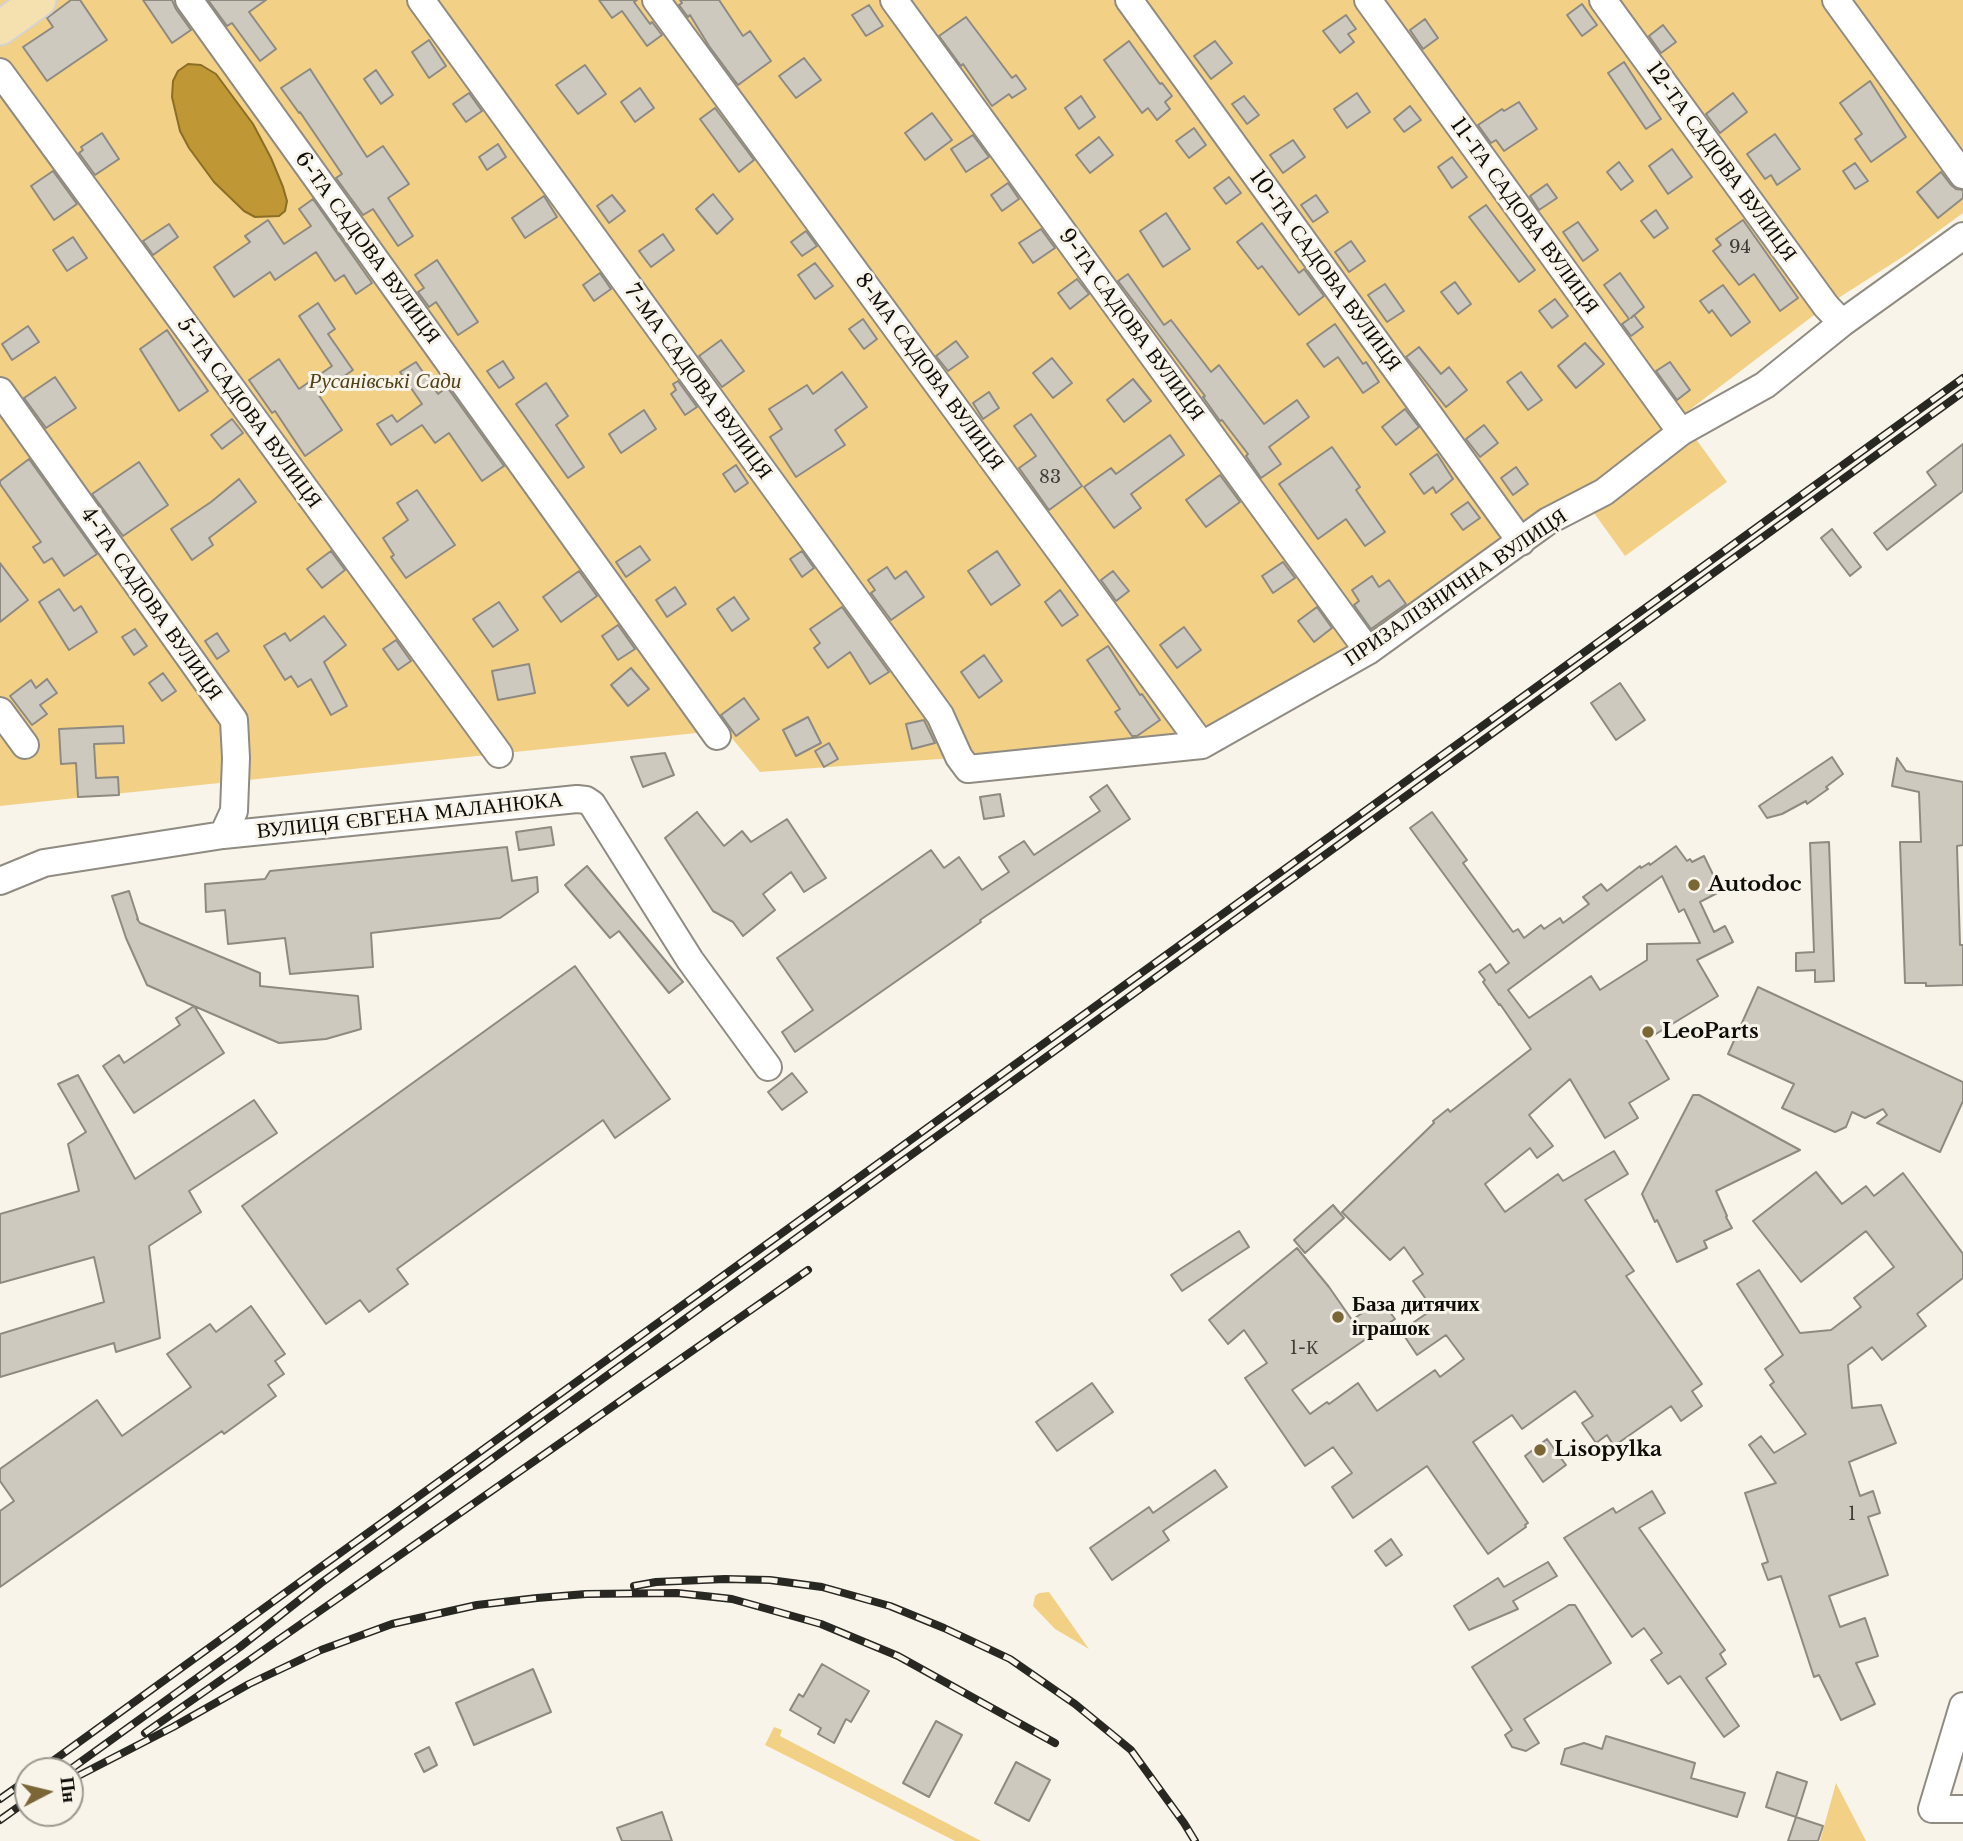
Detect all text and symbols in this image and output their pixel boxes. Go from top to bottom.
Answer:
street label: 12-ТА САДОВА ВУЛИЦЯ [1640,58,1802,266]
street label: 11-ТА САДОВА ВУЛИЦЯ [1444,113,1604,319]
street label: 6-ТА САДОВА ВУЛИЦЯ [289,147,445,349]
street label: 10-ТА САДОВА ВУЛИЦЯ [1244,166,1406,376]
street label: 9-ТА САДОВА ВУЛИЦЯ [1053,224,1209,426]
house number: 94 [1729,237,1751,259]
street label: 8-МА САДОВА ВУЛИЦЯ [849,269,1009,475]
street label: 7-МА САДОВА ВУЛИЦЯ [619,280,777,484]
street label: 5-ТА САДОВА ВУЛИЦЯ [171,313,327,513]
park label: Русанівські Сади [309,369,461,395]
house number: 83 [1039,467,1061,489]
street label: 4-ТА САДОВА ВУЛИЦЯ [75,503,227,705]
street label: ПРИЗАЛІЗНИЧНА ВУЛИЦЯ [1340,504,1572,672]
street label: ВУЛИЦЯ ЄВГЕНА МАЛАНЮКА [256,787,564,845]
place label: Autodoc [1708,872,1801,898]
marker: Autodoc [1686,877,1702,893]
place label: LeoParts [1662,1019,1759,1045]
marker: LeoParts [1640,1024,1656,1040]
place label: База дитячих іграшок [1352,1292,1479,1342]
marker: База дитячих іграшок [1330,1309,1346,1325]
house number: 1-К [1290,1338,1318,1360]
place label: Lisopylka [1554,1437,1662,1463]
marker: Lisopylka [1532,1442,1548,1458]
house number: 1 [1848,1504,1856,1526]
north arrow [14,1757,84,1827]
text: Пн [55,1775,81,1804]

